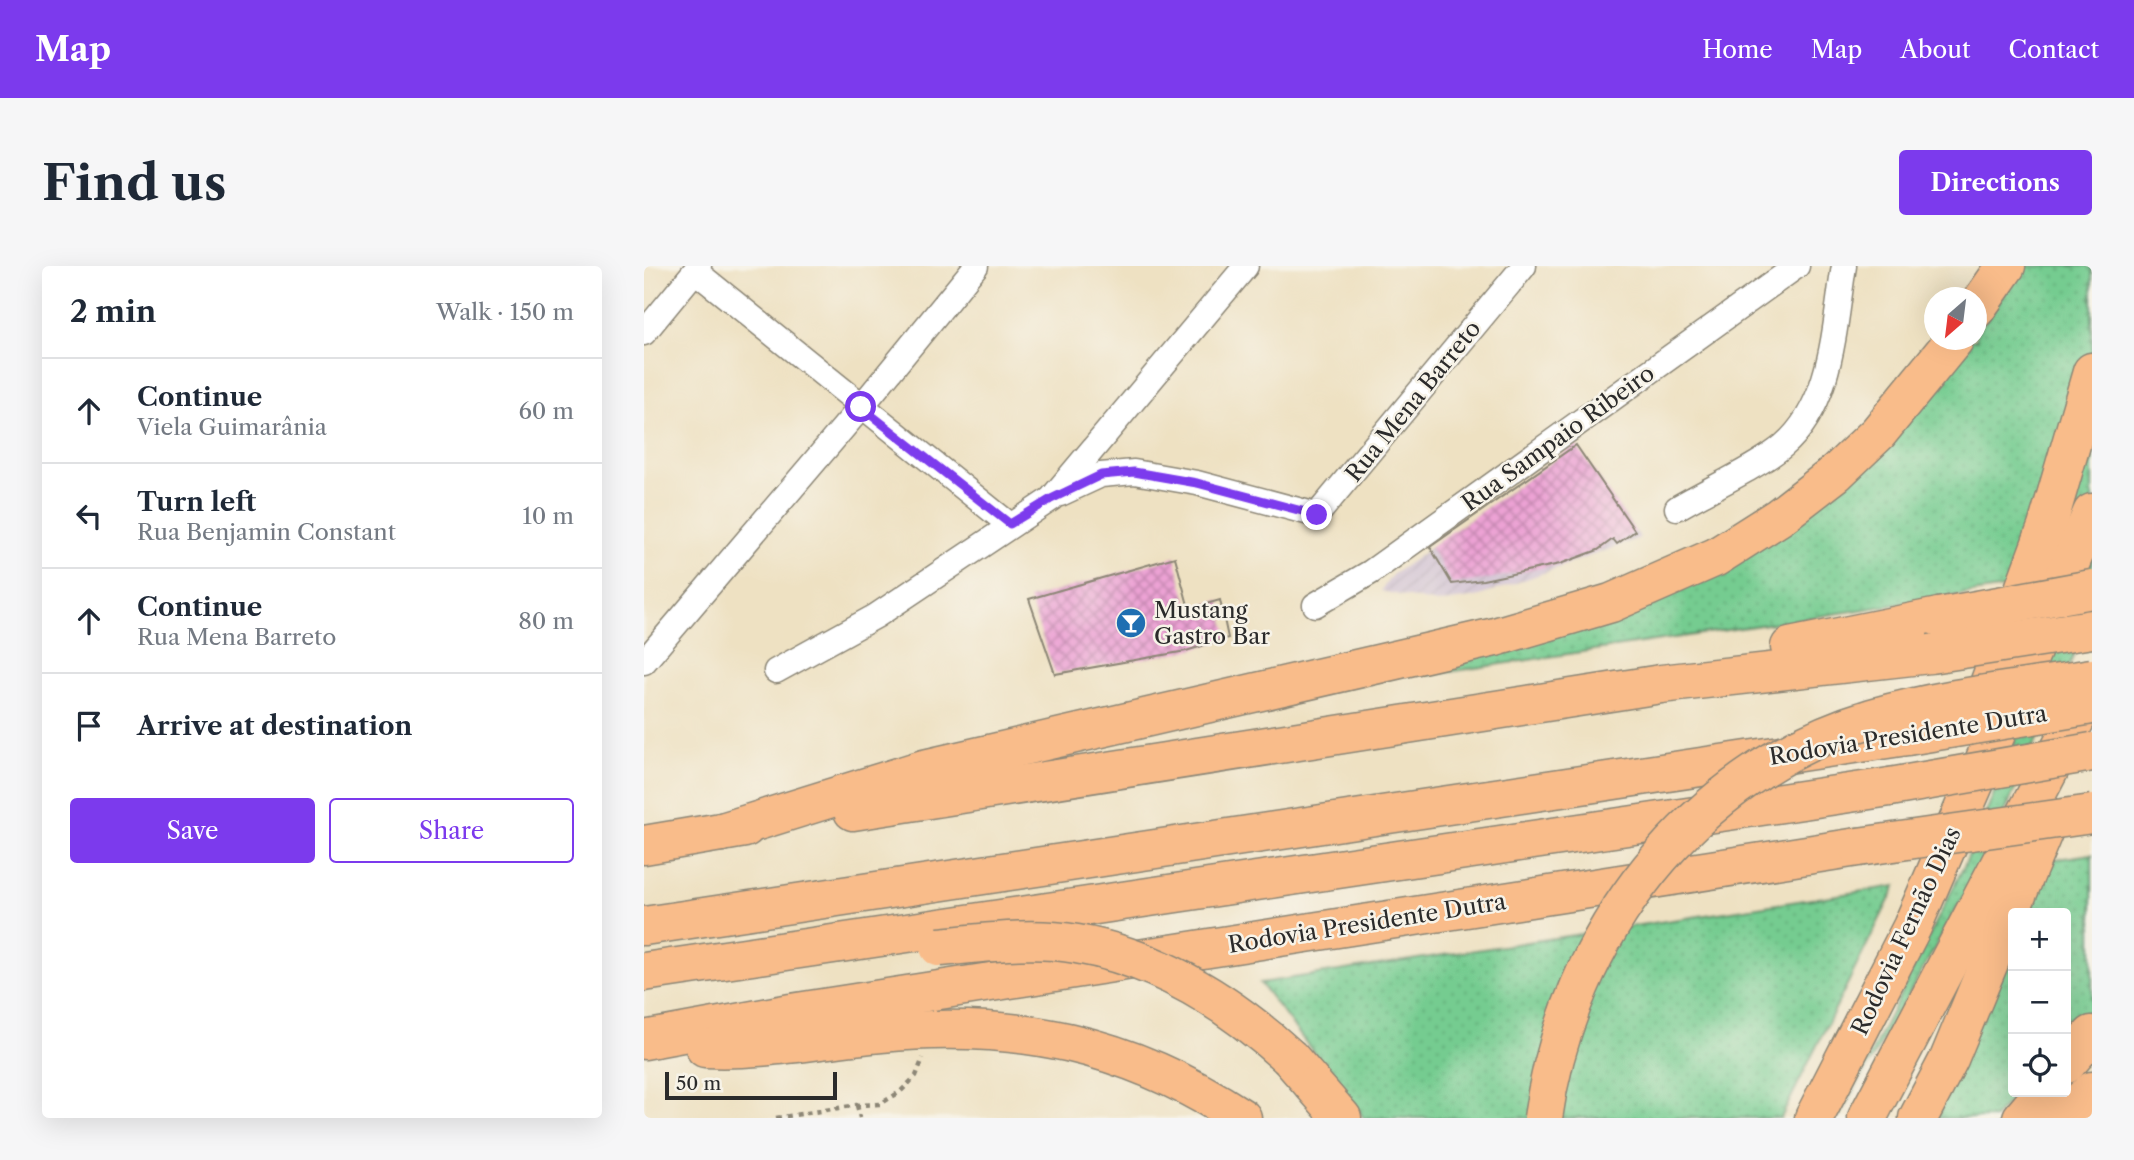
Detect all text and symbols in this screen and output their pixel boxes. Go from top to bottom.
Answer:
text: Map [35,29,111,70]
text: Home [1702,35,1773,64]
text: Map [1811,35,1862,64]
text: About [1900,35,1971,64]
text: Contact [2009,35,2099,64]
button: Directions [1899,150,2092,215]
text: Find us [42,152,226,213]
north arrow [1924,287,1987,350]
text: 2 min [70,293,156,330]
text: Walk · 150 m [436,298,574,326]
street label: Rua Mena Barreto [1339,315,1487,487]
street label: Rua Sampaio Ribeiro [1456,359,1660,517]
text: Continue [137,381,262,413]
route start [845,391,876,422]
icon: ahead [70,392,108,430]
text: 60 m [518,397,574,425]
text: Viela Guimarânia [137,413,327,441]
text: Turn left [137,486,256,518]
icon: left [70,497,108,535]
route end [1301,499,1332,530]
text: 10 m [522,502,574,530]
text: Rua Benjamin Constant [137,518,396,546]
text: Continue [137,591,262,623]
place label: Mustang Gastro Bar [1154,596,1270,650]
icon: ahead [70,602,108,640]
bar icon: Mustang Gastro Bar [1114,606,1148,640]
text: 80 m [518,607,574,635]
text: Rua Mena Barreto [137,623,336,651]
street label: Rodovia Presidente Dutra [1767,699,2050,771]
icon: arrive [70,707,108,745]
text: Arrive at destination [137,710,412,742]
button: Save [70,798,315,863]
button: Share [329,798,574,863]
street label: Rodovia Fernão Dias [1845,822,1967,1040]
street label: Rodovia Presidente Dutra [1226,887,1509,959]
map controls [2008,908,2071,1097]
button: + [2008,908,2071,971]
button: − [2008,971,2071,1034]
button: locate [2008,1034,2071,1097]
scale bar [665,1069,836,1101]
text: 50 m [676,1072,721,1095]

